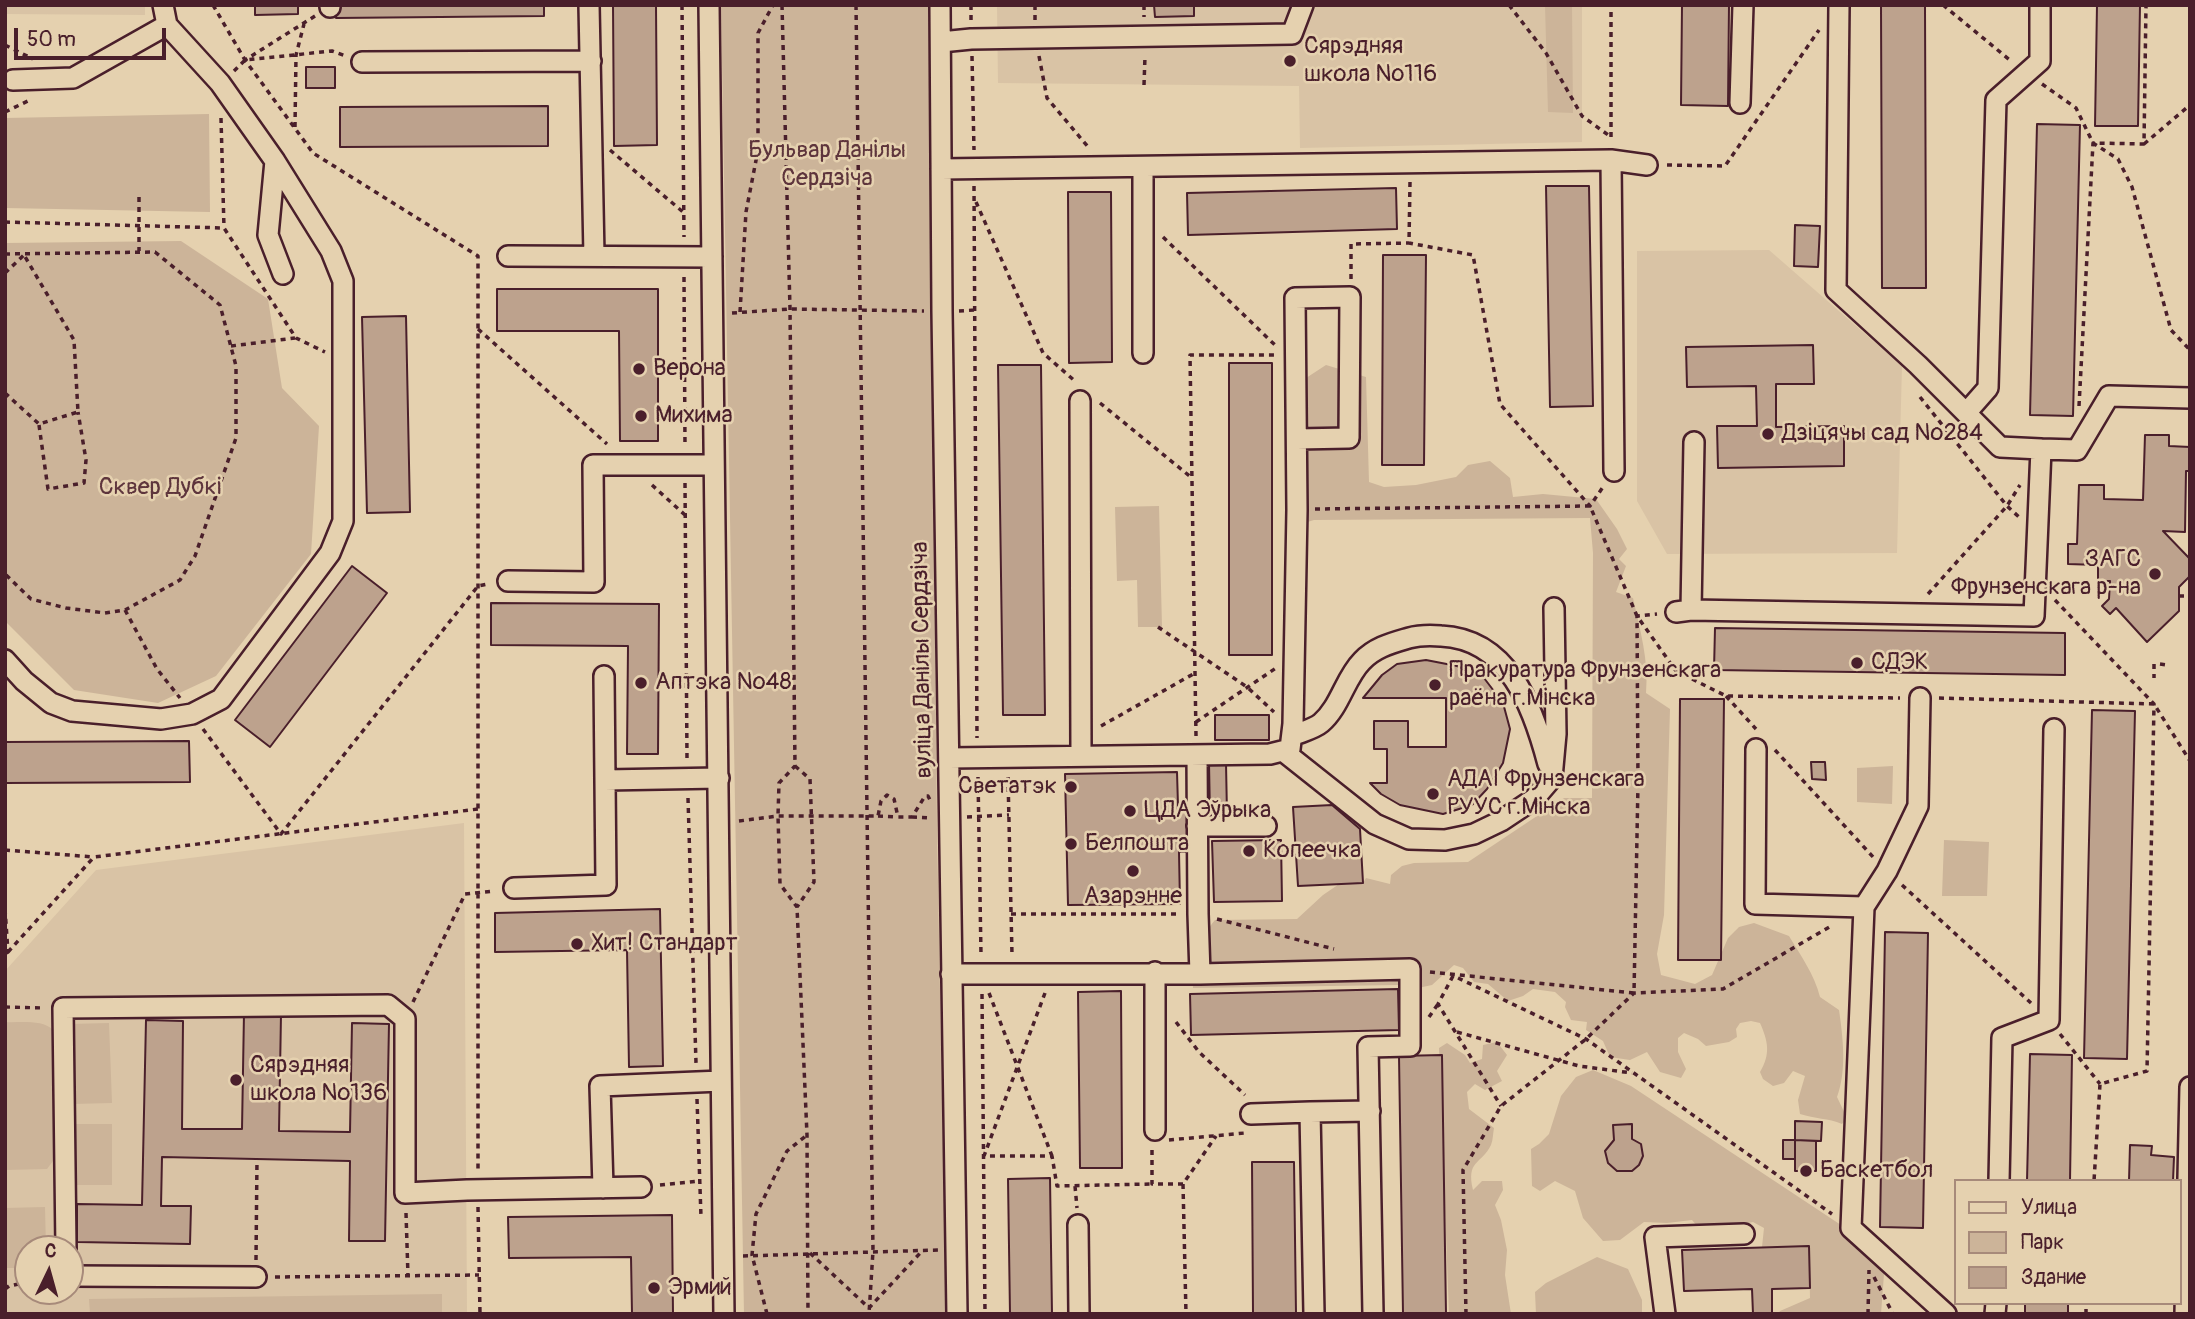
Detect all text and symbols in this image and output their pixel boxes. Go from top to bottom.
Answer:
scale bar [18,14,170,58]
text: 50 m [27,26,76,53]
place label: Сярэдняя школа №116 [1304,33,1437,89]
marker: Сярэдняя школа №116 [1282,53,1298,69]
park label: Бульвар Данілы Сердзіча [748,137,906,193]
place label: Верона [653,355,726,383]
marker: Верона [631,361,647,377]
place label: Михима [655,402,733,430]
marker: Михима [633,408,649,424]
place label: Дзіцячы сад №284 [1782,420,1983,448]
marker: Дзіцячы сад №284 [1760,426,1776,442]
park label: Сквер Дубкі [99,474,221,502]
street label: вуліца Данілы Сердзіча [907,541,939,779]
place label: ЗАГС Фрунзенскага р-на [1951,546,2141,602]
marker: ЗАГС Фрунзенскага р-на [2147,566,2163,582]
place label: СДЭК [1871,649,1928,677]
marker: СДЭК [1849,655,1865,671]
place label: Пракуратура Фрунзенскага раёна г.Мінска [1449,657,1721,713]
place label: Аптэка №48 [655,669,792,697]
marker: Аптэка №48 [633,675,649,691]
marker: Пракуратура Фрунзенскага раёна г.Мінска [1427,677,1443,693]
place label: АДАІ Фрунзенскага РУУС г.Мінска [1447,766,1645,822]
place label: Светатэк [958,773,1057,801]
marker: Светатэк [1063,779,1079,795]
marker: АДАІ Фрунзенскага РУУС г.Мінска [1425,786,1441,802]
place label: ЦДА Эўрыка [1144,797,1271,825]
marker: ЦДА Эўрыка [1122,803,1138,819]
place label: Белпошта [1085,830,1189,858]
marker: Белпошта [1063,836,1079,852]
place label: Копеечка [1263,837,1361,865]
marker: Копеечка [1241,843,1257,859]
marker: Азарэнне [1125,863,1141,879]
place label: Азарэнне [1084,883,1182,911]
place label: Хит! Стандарт [591,930,738,958]
marker: Хит! Стандарт [569,936,585,952]
place label: Сярэдняя школа №136 [250,1052,387,1108]
marker: Сярэдняя школа №136 [228,1072,244,1088]
place label: Баскетбол [1820,1157,1933,1185]
marker: Баскетбол [1798,1163,1814,1179]
legend [1954,1179,2181,1305]
text: Улица [2021,1194,2077,1221]
text: Парк [2021,1229,2064,1256]
north arrow [14,1235,84,1305]
text: С [44,1239,58,1264]
text: Здание [2021,1264,2086,1291]
place label: Эрмий [668,1274,732,1302]
marker: Эрмий [646,1280,662,1296]

